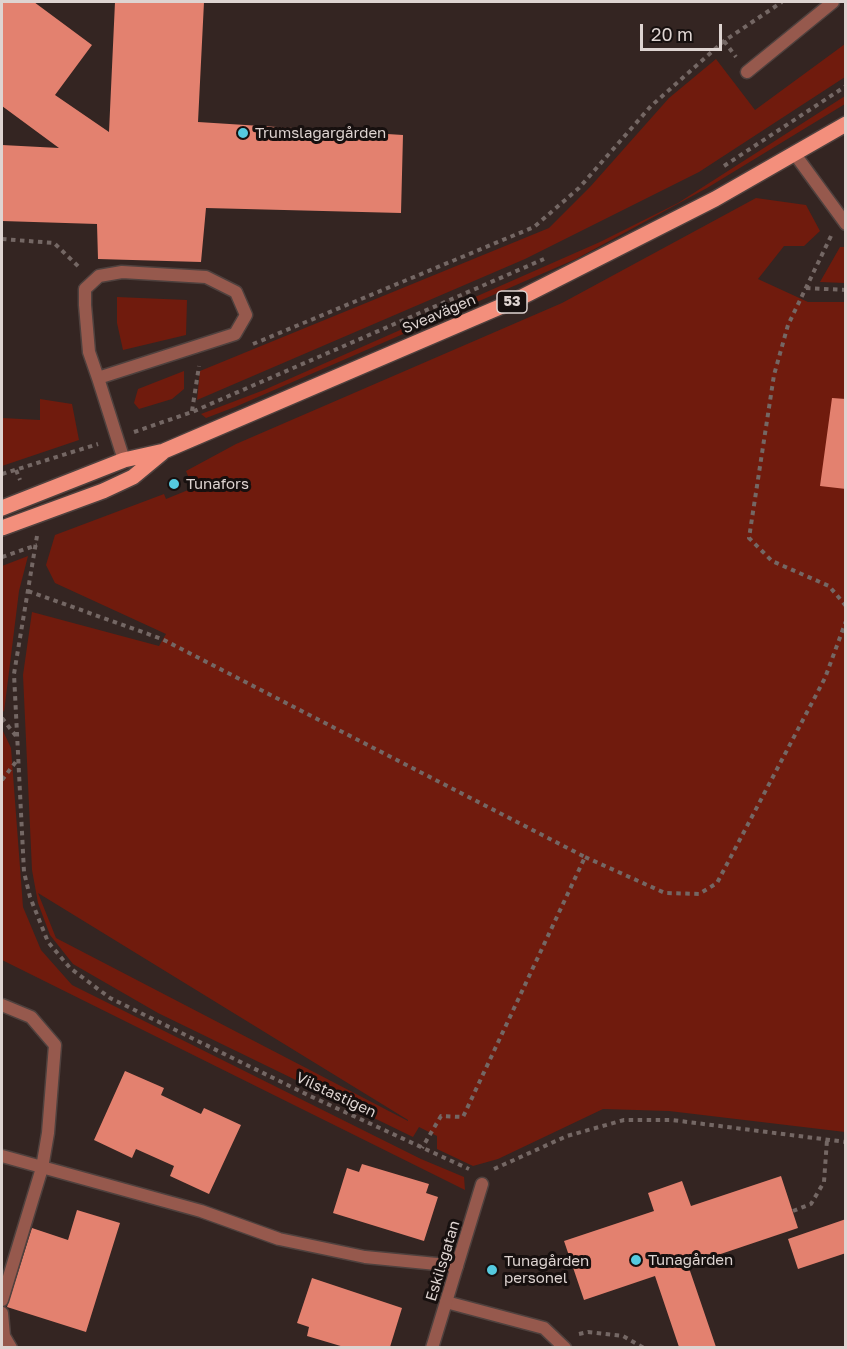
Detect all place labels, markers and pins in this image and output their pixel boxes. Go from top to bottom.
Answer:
place label: Trumslagargården [255,124,386,142]
marker: Trumslagargården [236,126,250,140]
place label: Tunafors [186,475,249,493]
marker: Tunafors [167,477,181,491]
place label: Tunagården [648,1251,733,1269]
place label: Tunagården personel [504,1252,589,1287]
marker: Tunagården [629,1253,643,1267]
marker: Tunagården personel [485,1263,499,1277]

